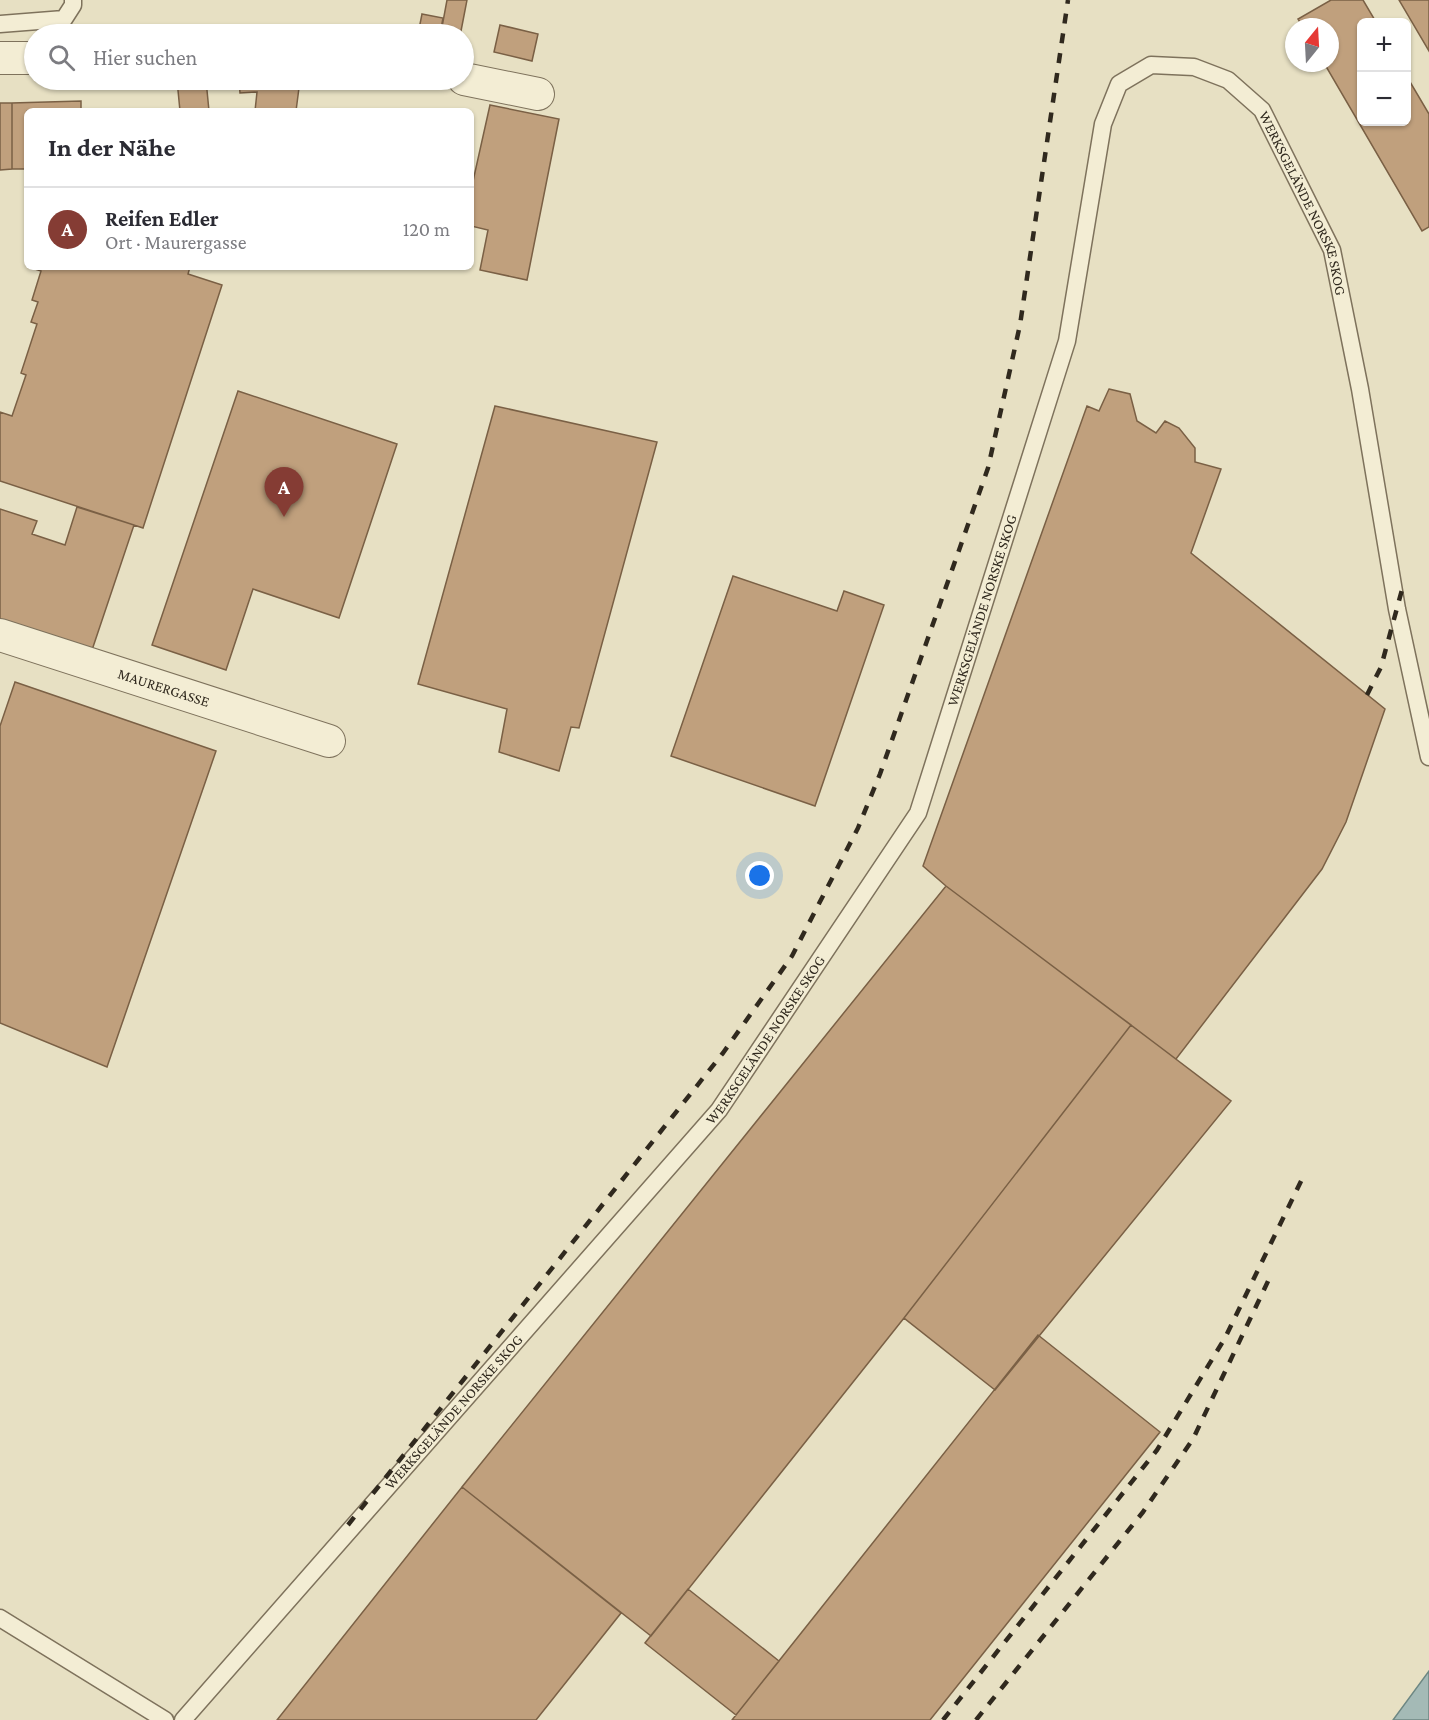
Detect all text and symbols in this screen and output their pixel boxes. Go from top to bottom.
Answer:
north arrow [1285,18,1339,72]
map controls [1357,18,1411,126]
button: + [1357,18,1411,72]
search box [24,24,474,90]
icon: search [45,41,78,74]
text: Hier suchen [93,45,197,70]
button: − [1357,72,1411,126]
street label: WERKSGELÄNDE NORSKE SKOG [1256,109,1349,297]
text: In der Nähe [48,133,176,162]
text: Reifen Edler [105,206,219,231]
text: A [62,218,73,240]
text: 120 m [403,218,450,240]
text: Ort · Maurergasse [105,231,246,253]
pin: A [264,468,304,517]
street label: WERKSGELÄNDE NORSKE SKOG [944,513,1020,708]
street label: MAURERGASSE [116,666,212,710]
your location [745,861,774,890]
street label: WERKSGELÄNDE NORSKE SKOG [702,953,828,1127]
street label: WERKSGELÄNDE NORSKE SKOG [382,1332,526,1492]

